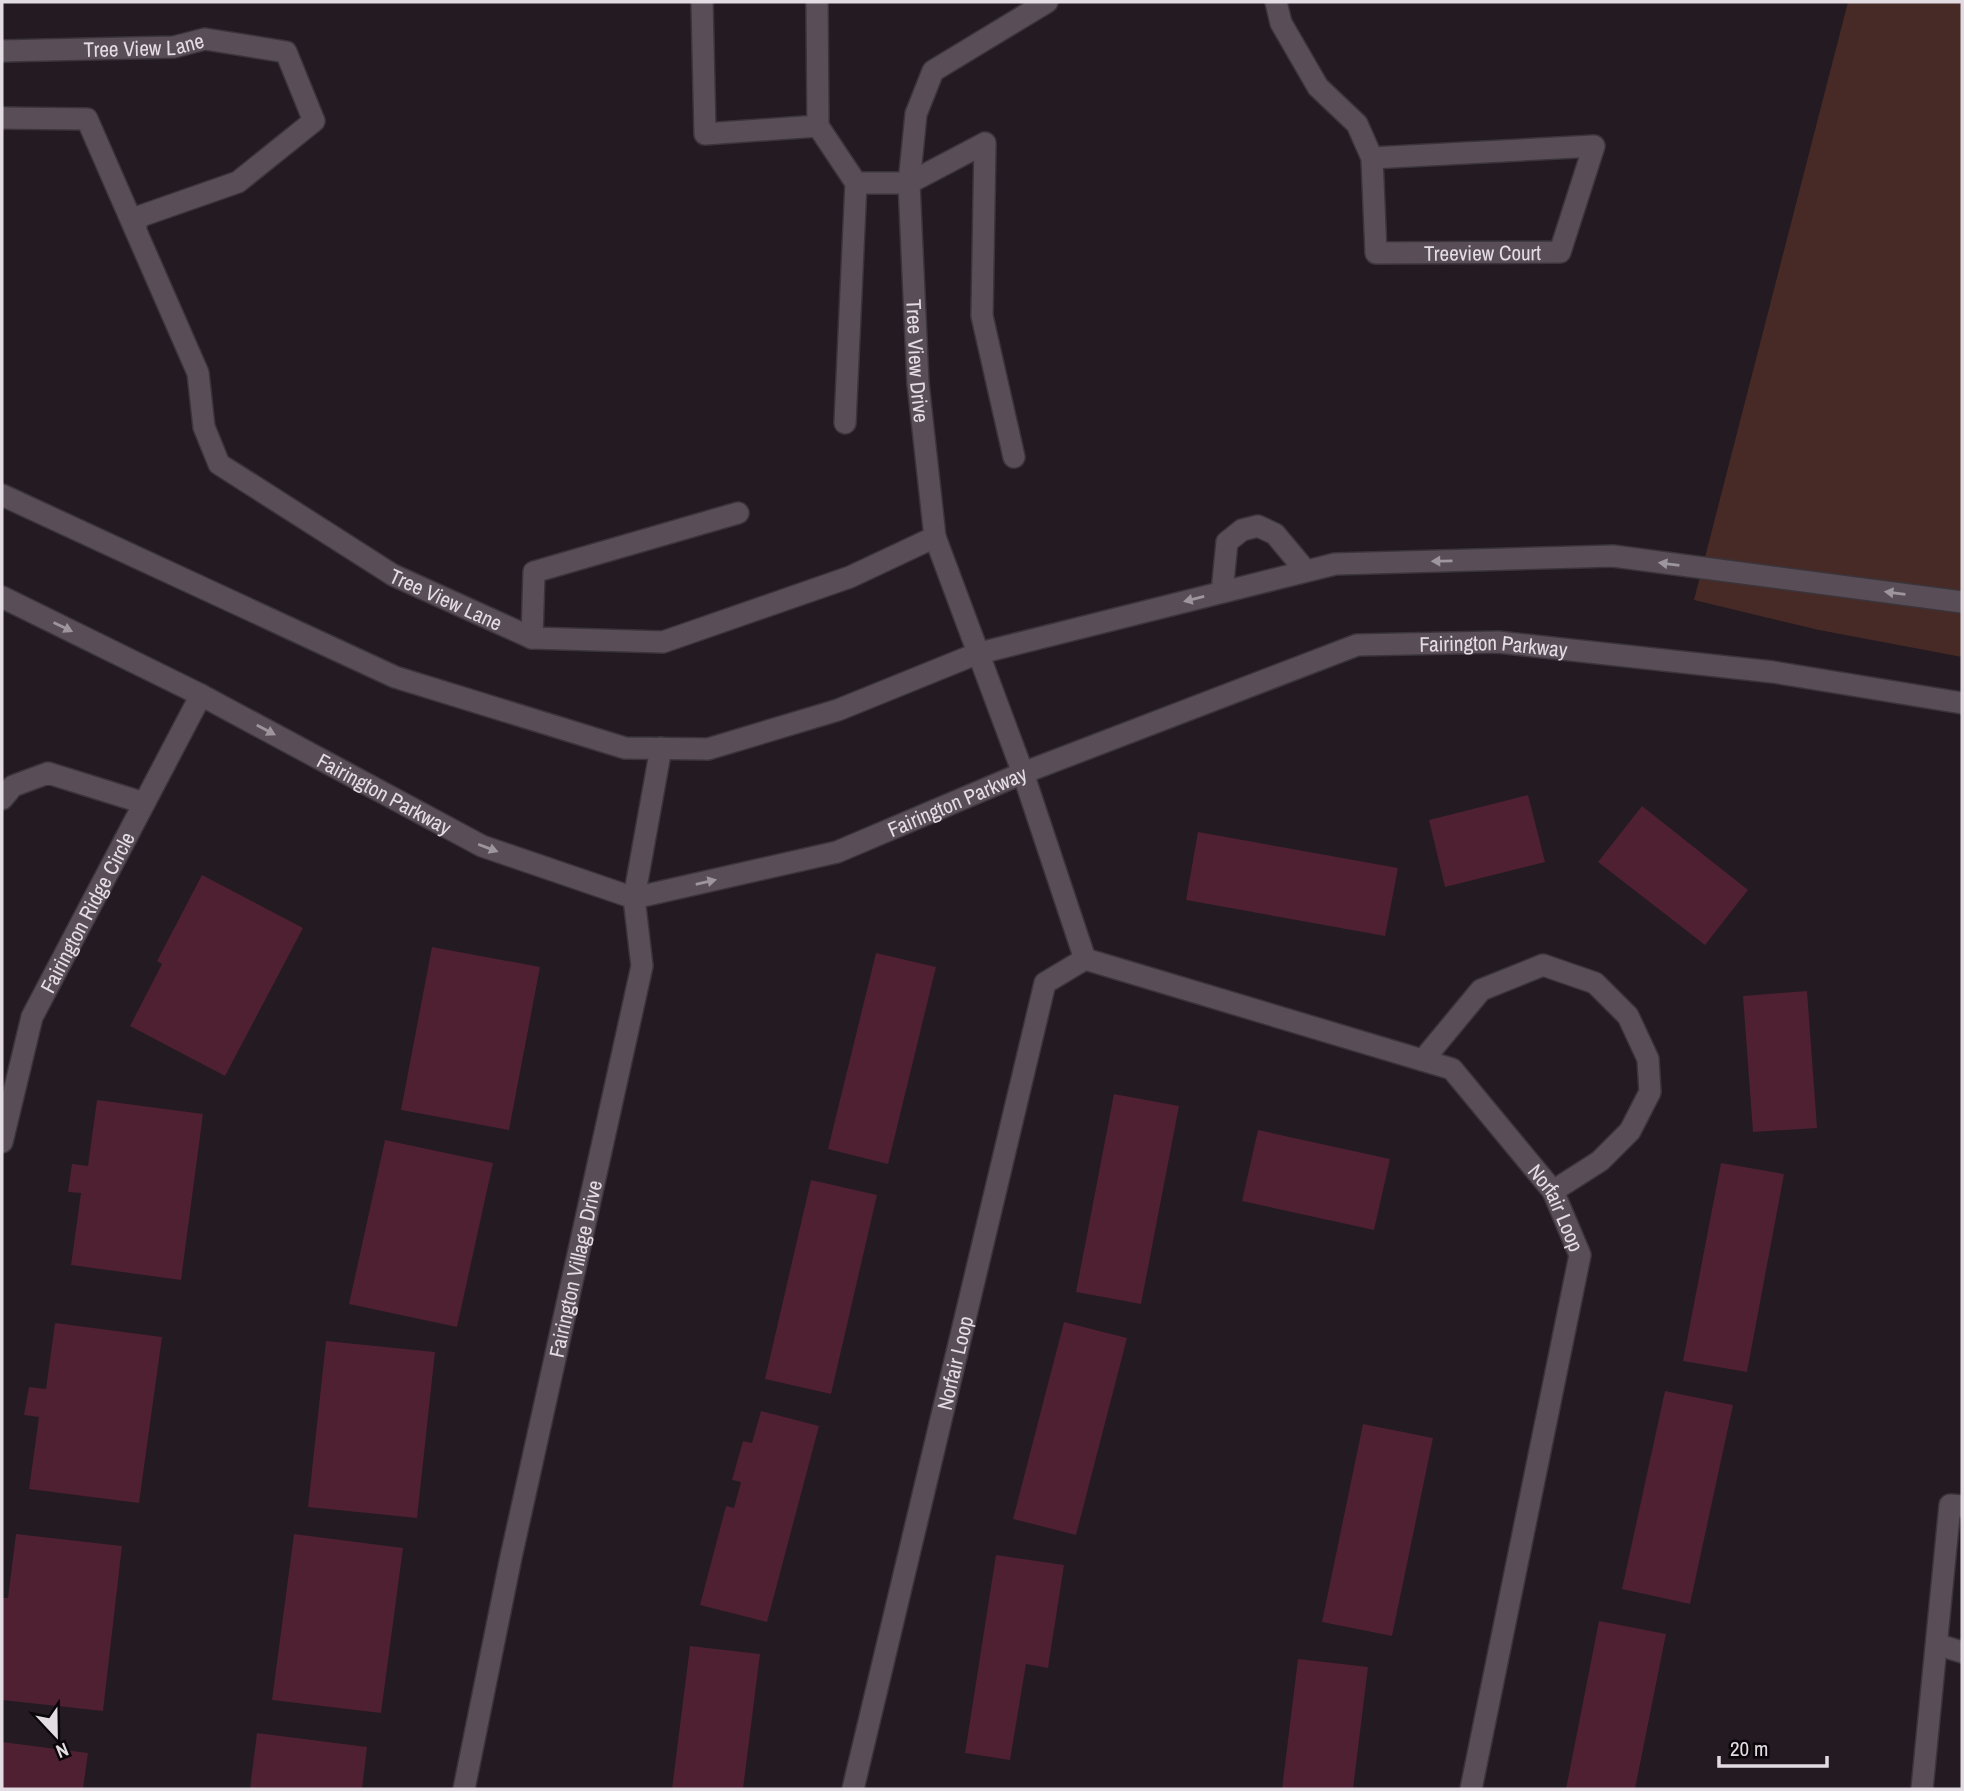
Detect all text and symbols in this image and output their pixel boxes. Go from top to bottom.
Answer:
street label: Tree View Lane [83,25,207,64]
street label: Treeview Court [1424,238,1541,267]
street label: Tree View Drive [900,299,937,424]
one-way arrow [1431,555,1453,566]
one-way arrow [1658,558,1680,569]
street label: Tree View Lane [385,561,507,637]
one-way arrow [1883,588,1905,599]
one-way arrow [1183,594,1205,605]
one-way arrow [53,621,73,633]
street label: Fairington Parkway [1419,627,1569,664]
one-way arrow [256,724,276,736]
street label: Fairington Parkway [312,746,457,842]
street label: Fairington Parkway [883,758,1031,843]
street label: Fairington Ridge Circle [33,826,141,998]
one-way arrow [478,842,499,853]
one-way arrow [695,876,717,887]
street label: Norfair Loop [1522,1157,1591,1256]
street label: Fairington Village Drive [541,1177,609,1360]
street label: Norfair Loop [929,1313,980,1413]
north arrow [21,1700,91,1770]
scale bar [1719,1724,1828,1768]
text: 20 m [1730,1734,1768,1763]
text: N [52,1737,72,1765]

